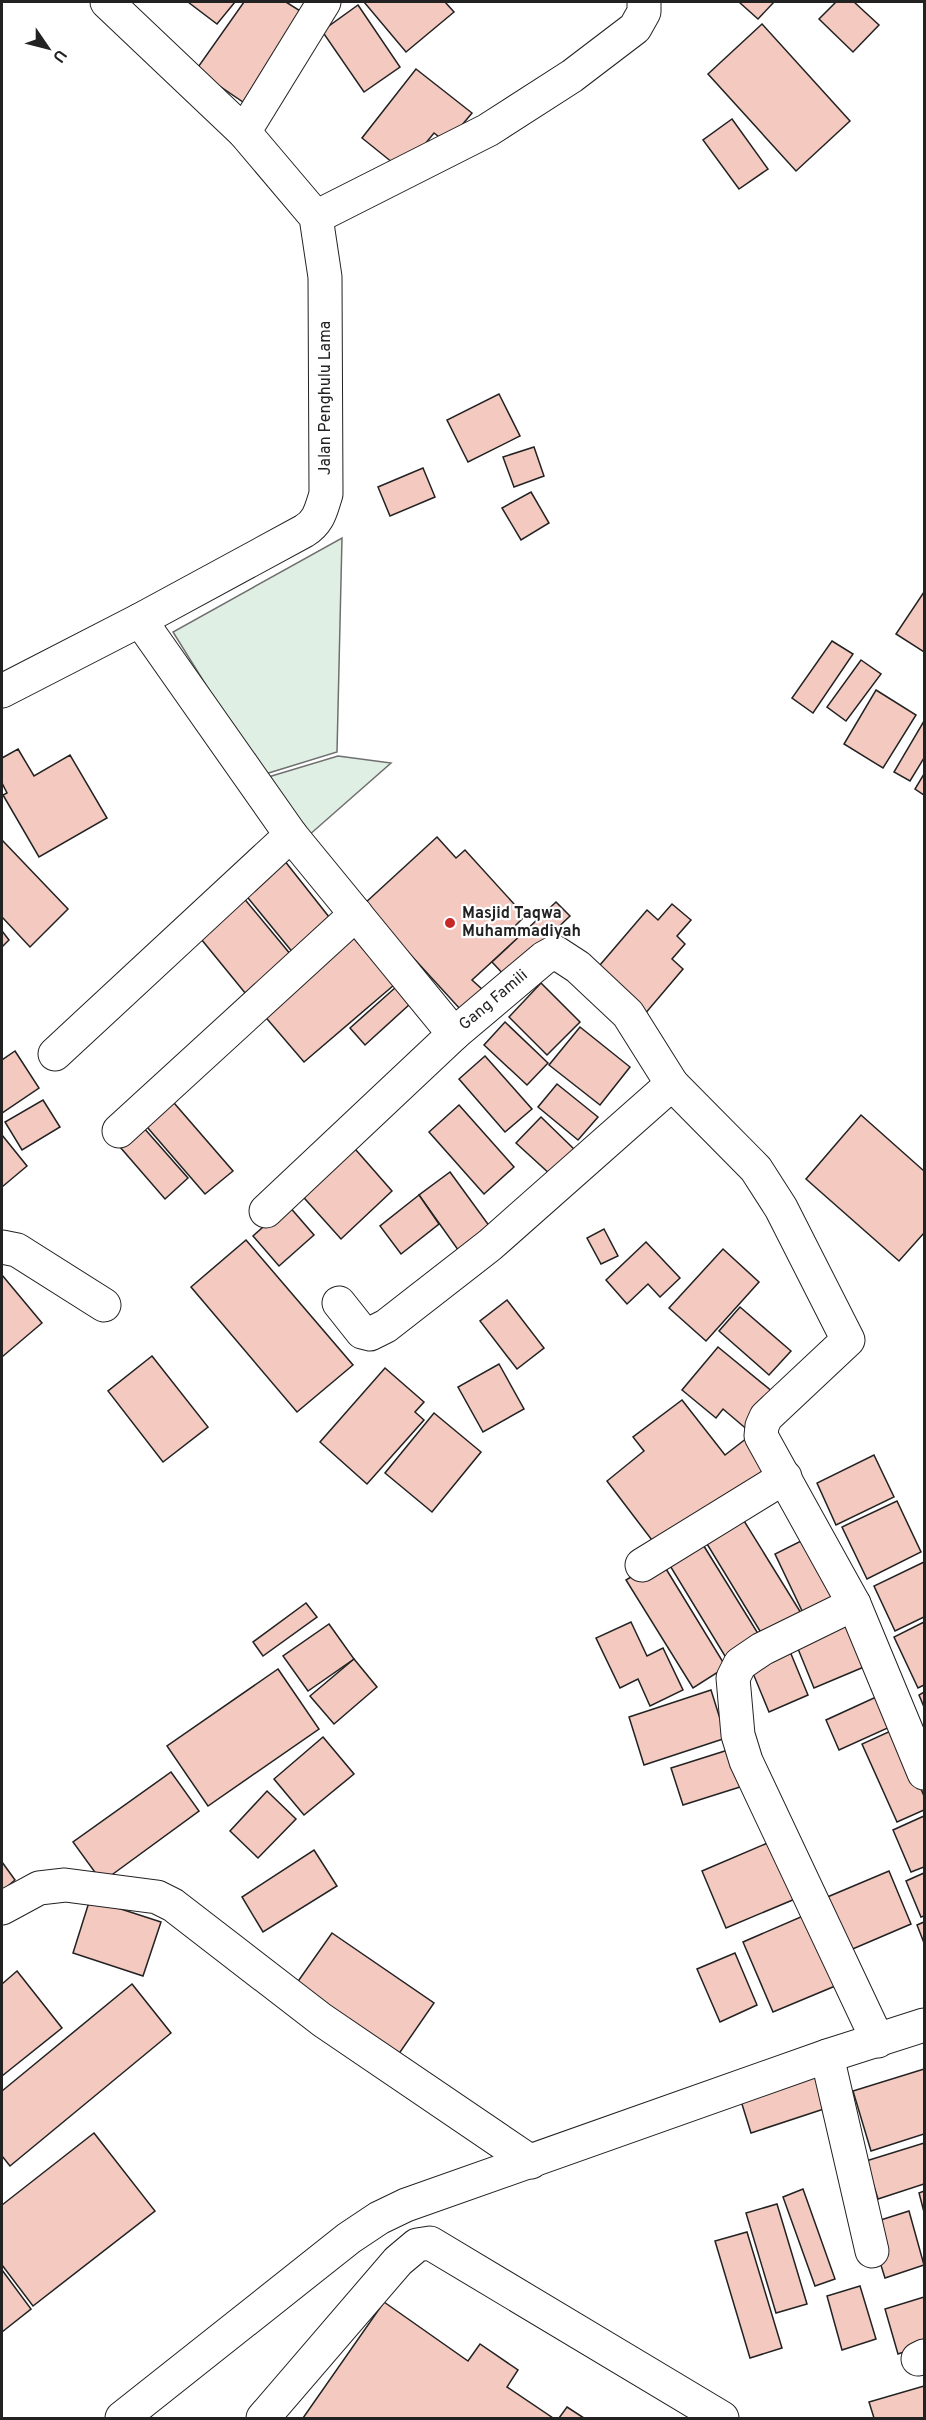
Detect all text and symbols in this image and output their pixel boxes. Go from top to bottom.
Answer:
north arrow [18,18,78,78]
text: U [47,45,70,66]
street label: Jalan Penghulu Lama [316,321,336,475]
place label: Masjid Taqwa Muhammadiyah [462,904,581,942]
marker: Masjid Taqwa Muhammadiyah [443,916,457,930]
street label: Gang Famili [455,966,532,1035]

